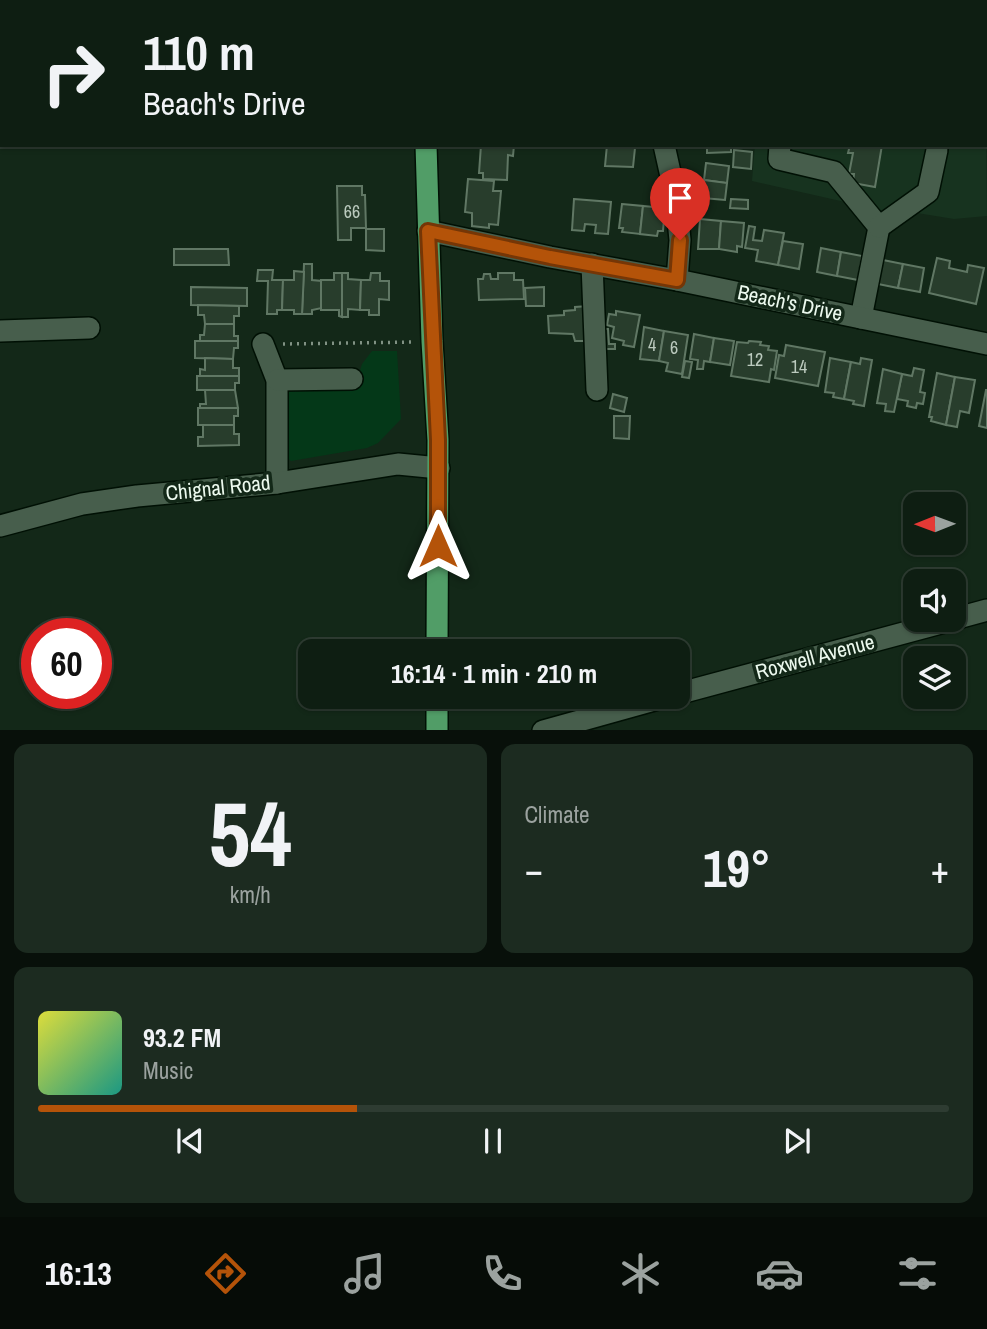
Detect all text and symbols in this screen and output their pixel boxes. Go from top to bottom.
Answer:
text: 110 m [143,19,255,85]
icon: right [28,28,119,119]
text: Beach's Drive [143,82,306,125]
pin [650,168,710,240]
icon: arrive [661,179,699,217]
house number: 66 [344,199,360,224]
street label: Beach's Drive [735,277,845,328]
house number: 4 [648,332,656,357]
house number: 6 [670,335,678,360]
house number: 12 [747,347,763,372]
house number: 14 [791,354,807,379]
street label: Chignal Road [164,468,272,507]
north arrow [903,492,966,555]
map controls [903,492,966,709]
position arrow [401,509,475,583]
button: sound [903,569,966,632]
speed limit sign: 60 [21,618,112,709]
street label: Roxwell Avenue [752,627,878,686]
button: layers [903,646,966,709]
text: 16:14 · 1 min · 210 m [391,656,597,691]
text: 54 [209,772,292,894]
text: Climate [525,799,589,830]
text: 19° [703,833,771,903]
text: − [525,844,543,895]
text: + [931,844,949,895]
text: km/h [230,879,271,910]
text: 93.2 FM [143,1020,221,1055]
text: Music [143,1055,193,1086]
icon: previous [171,1122,209,1160]
icon: pause [474,1122,512,1160]
icon: next [778,1122,816,1160]
icon: directions [201,1249,250,1298]
icon: music [340,1249,389,1298]
icon: phone [478,1249,527,1298]
icon: climate [616,1249,665,1298]
icon: car [755,1249,804,1298]
icon: filters [893,1249,942,1298]
text: 16:13 [45,1252,112,1295]

